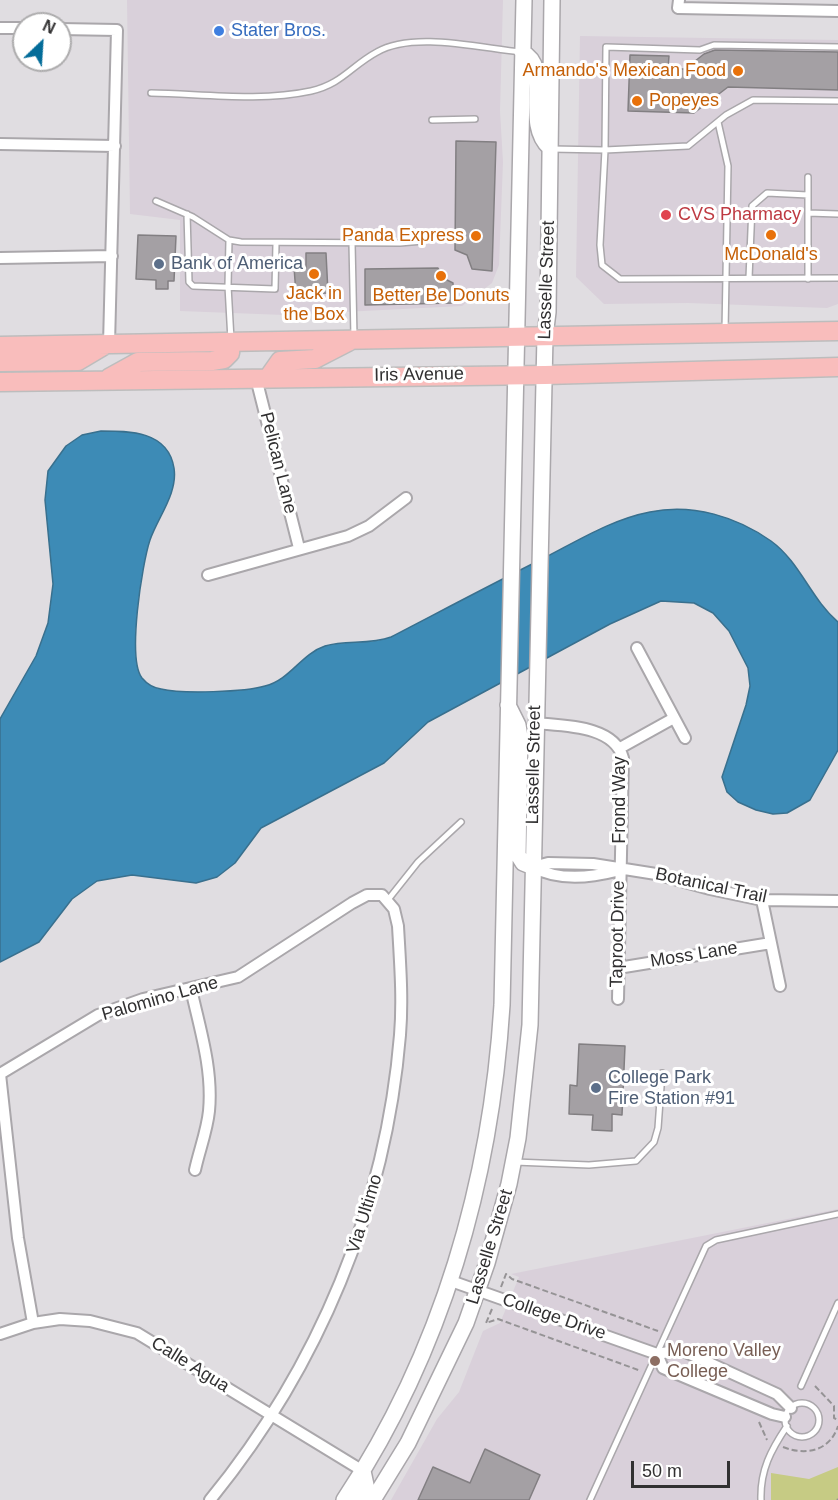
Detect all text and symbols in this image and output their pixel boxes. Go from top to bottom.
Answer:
north arrow [12,12,72,72]
text: N [40,17,58,37]
place label: Stater Bros. [231,20,326,42]
marker: Stater Bros. [212,24,226,38]
place label: Armando's Mexican Food [522,60,726,82]
marker: Armando's Mexican Food [731,64,745,78]
place label: Popeyes [649,90,719,112]
marker: Popeyes [630,94,644,108]
place label: CVS Pharmacy [678,204,801,226]
marker: CVS Pharmacy [659,208,673,222]
street label: Lasselle Street [534,220,560,340]
place label: Panda Express [342,225,464,247]
marker: McDonald's [764,228,778,242]
marker: Panda Express [469,229,483,243]
place label: McDonald's [724,244,818,266]
place label: Bank of America [171,253,303,275]
marker: Bank of America [152,257,166,271]
marker: Jack in the Box [307,267,321,281]
marker: Better Be Donuts [434,269,448,283]
place label: Jack in the Box [283,283,345,326]
place label: Better Be Donuts [372,285,510,307]
street label: Iris Avenue [374,363,464,387]
street label: Pelican Lane [255,410,301,516]
street label: Lasselle Street [522,705,546,825]
street label: Frond Way [609,756,631,844]
street label: Botanical Trail [653,864,769,908]
street label: Taproot Drive [606,880,630,988]
street label: Moss Lane [649,937,739,973]
street label: Palomino Lane [99,972,221,1026]
place label: College Park Fire Station #91 [608,1067,735,1110]
marker: College Park Fire Station #91 [589,1081,603,1095]
street label: Via Ultimo [343,1172,387,1256]
street label: Lasselle Street [462,1187,518,1307]
street label: College Drive [499,1289,609,1345]
street label: Calle Agua [147,1333,233,1397]
place label: Moreno Valley College [667,1340,781,1382]
marker: Moreno Valley College [648,1354,662,1368]
scale bar [634,1449,733,1487]
text: 50 m [642,1461,682,1481]

